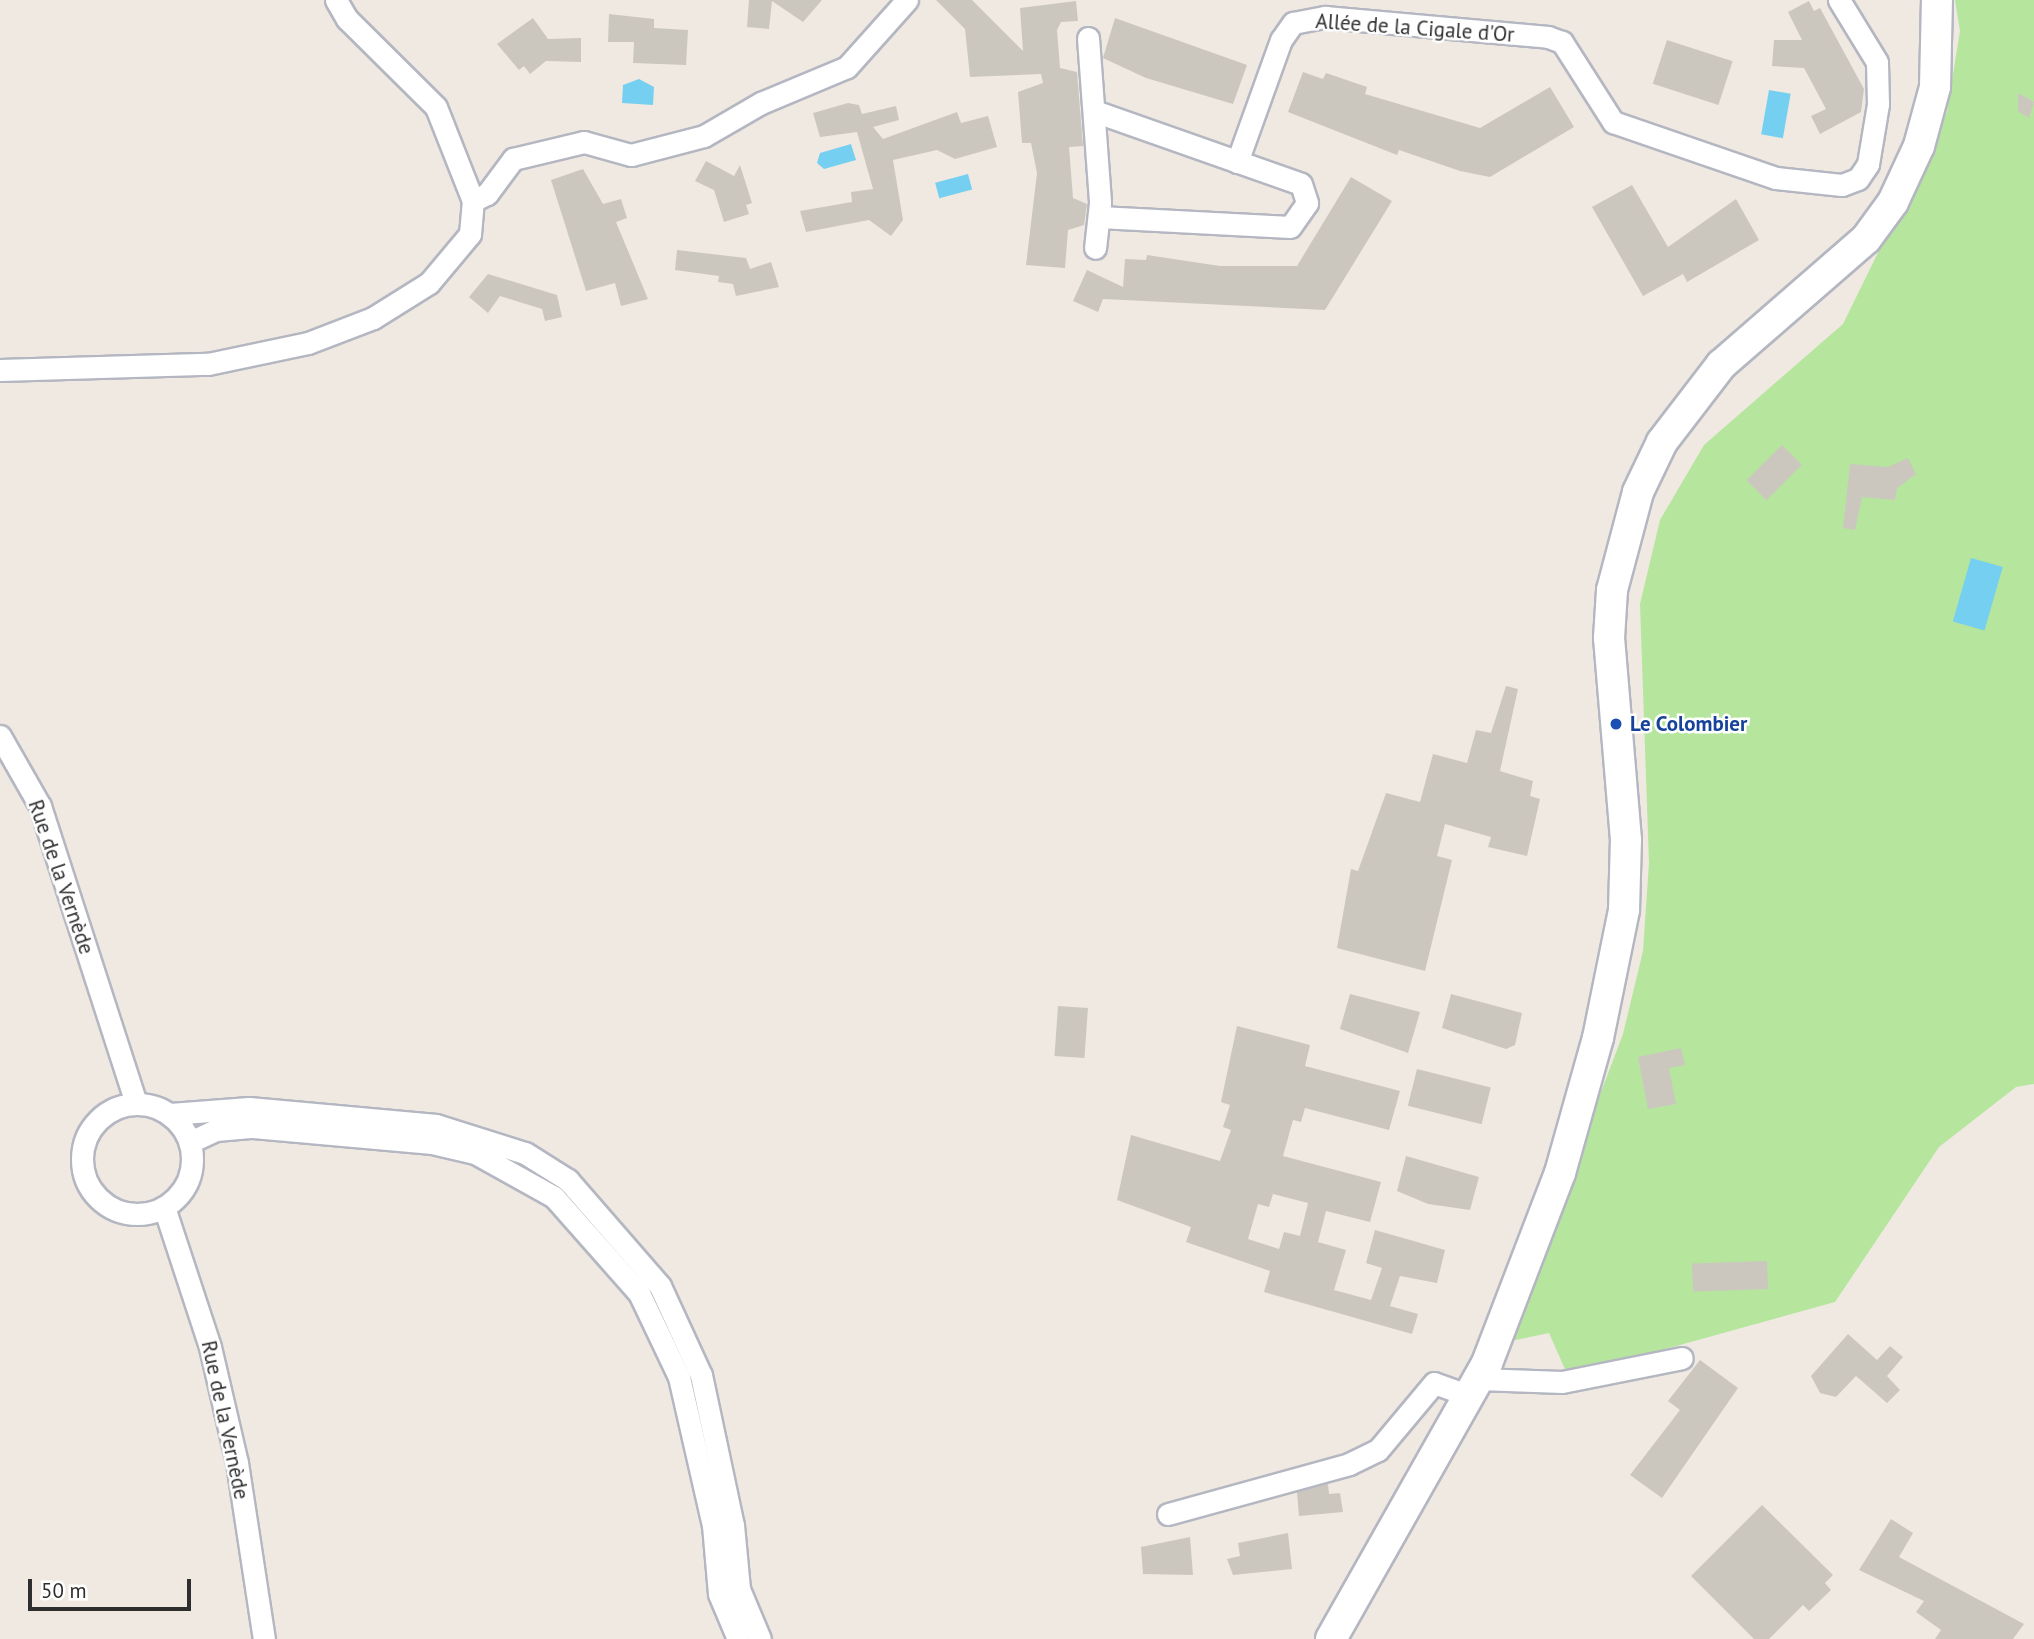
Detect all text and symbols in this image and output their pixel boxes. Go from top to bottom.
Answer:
street label: Allée de la Cigale d'Or [1315,8,1515,48]
place label: Le Colombier [1630,711,1748,737]
marker: Le Colombier [1608,716,1624,732]
street label: Rue de la Vernède [23,796,99,958]
street label: Rue de la Vernède [196,1338,254,1502]
scale bar [32,1566,194,1610]
text: 50 m [41,1577,87,1604]

